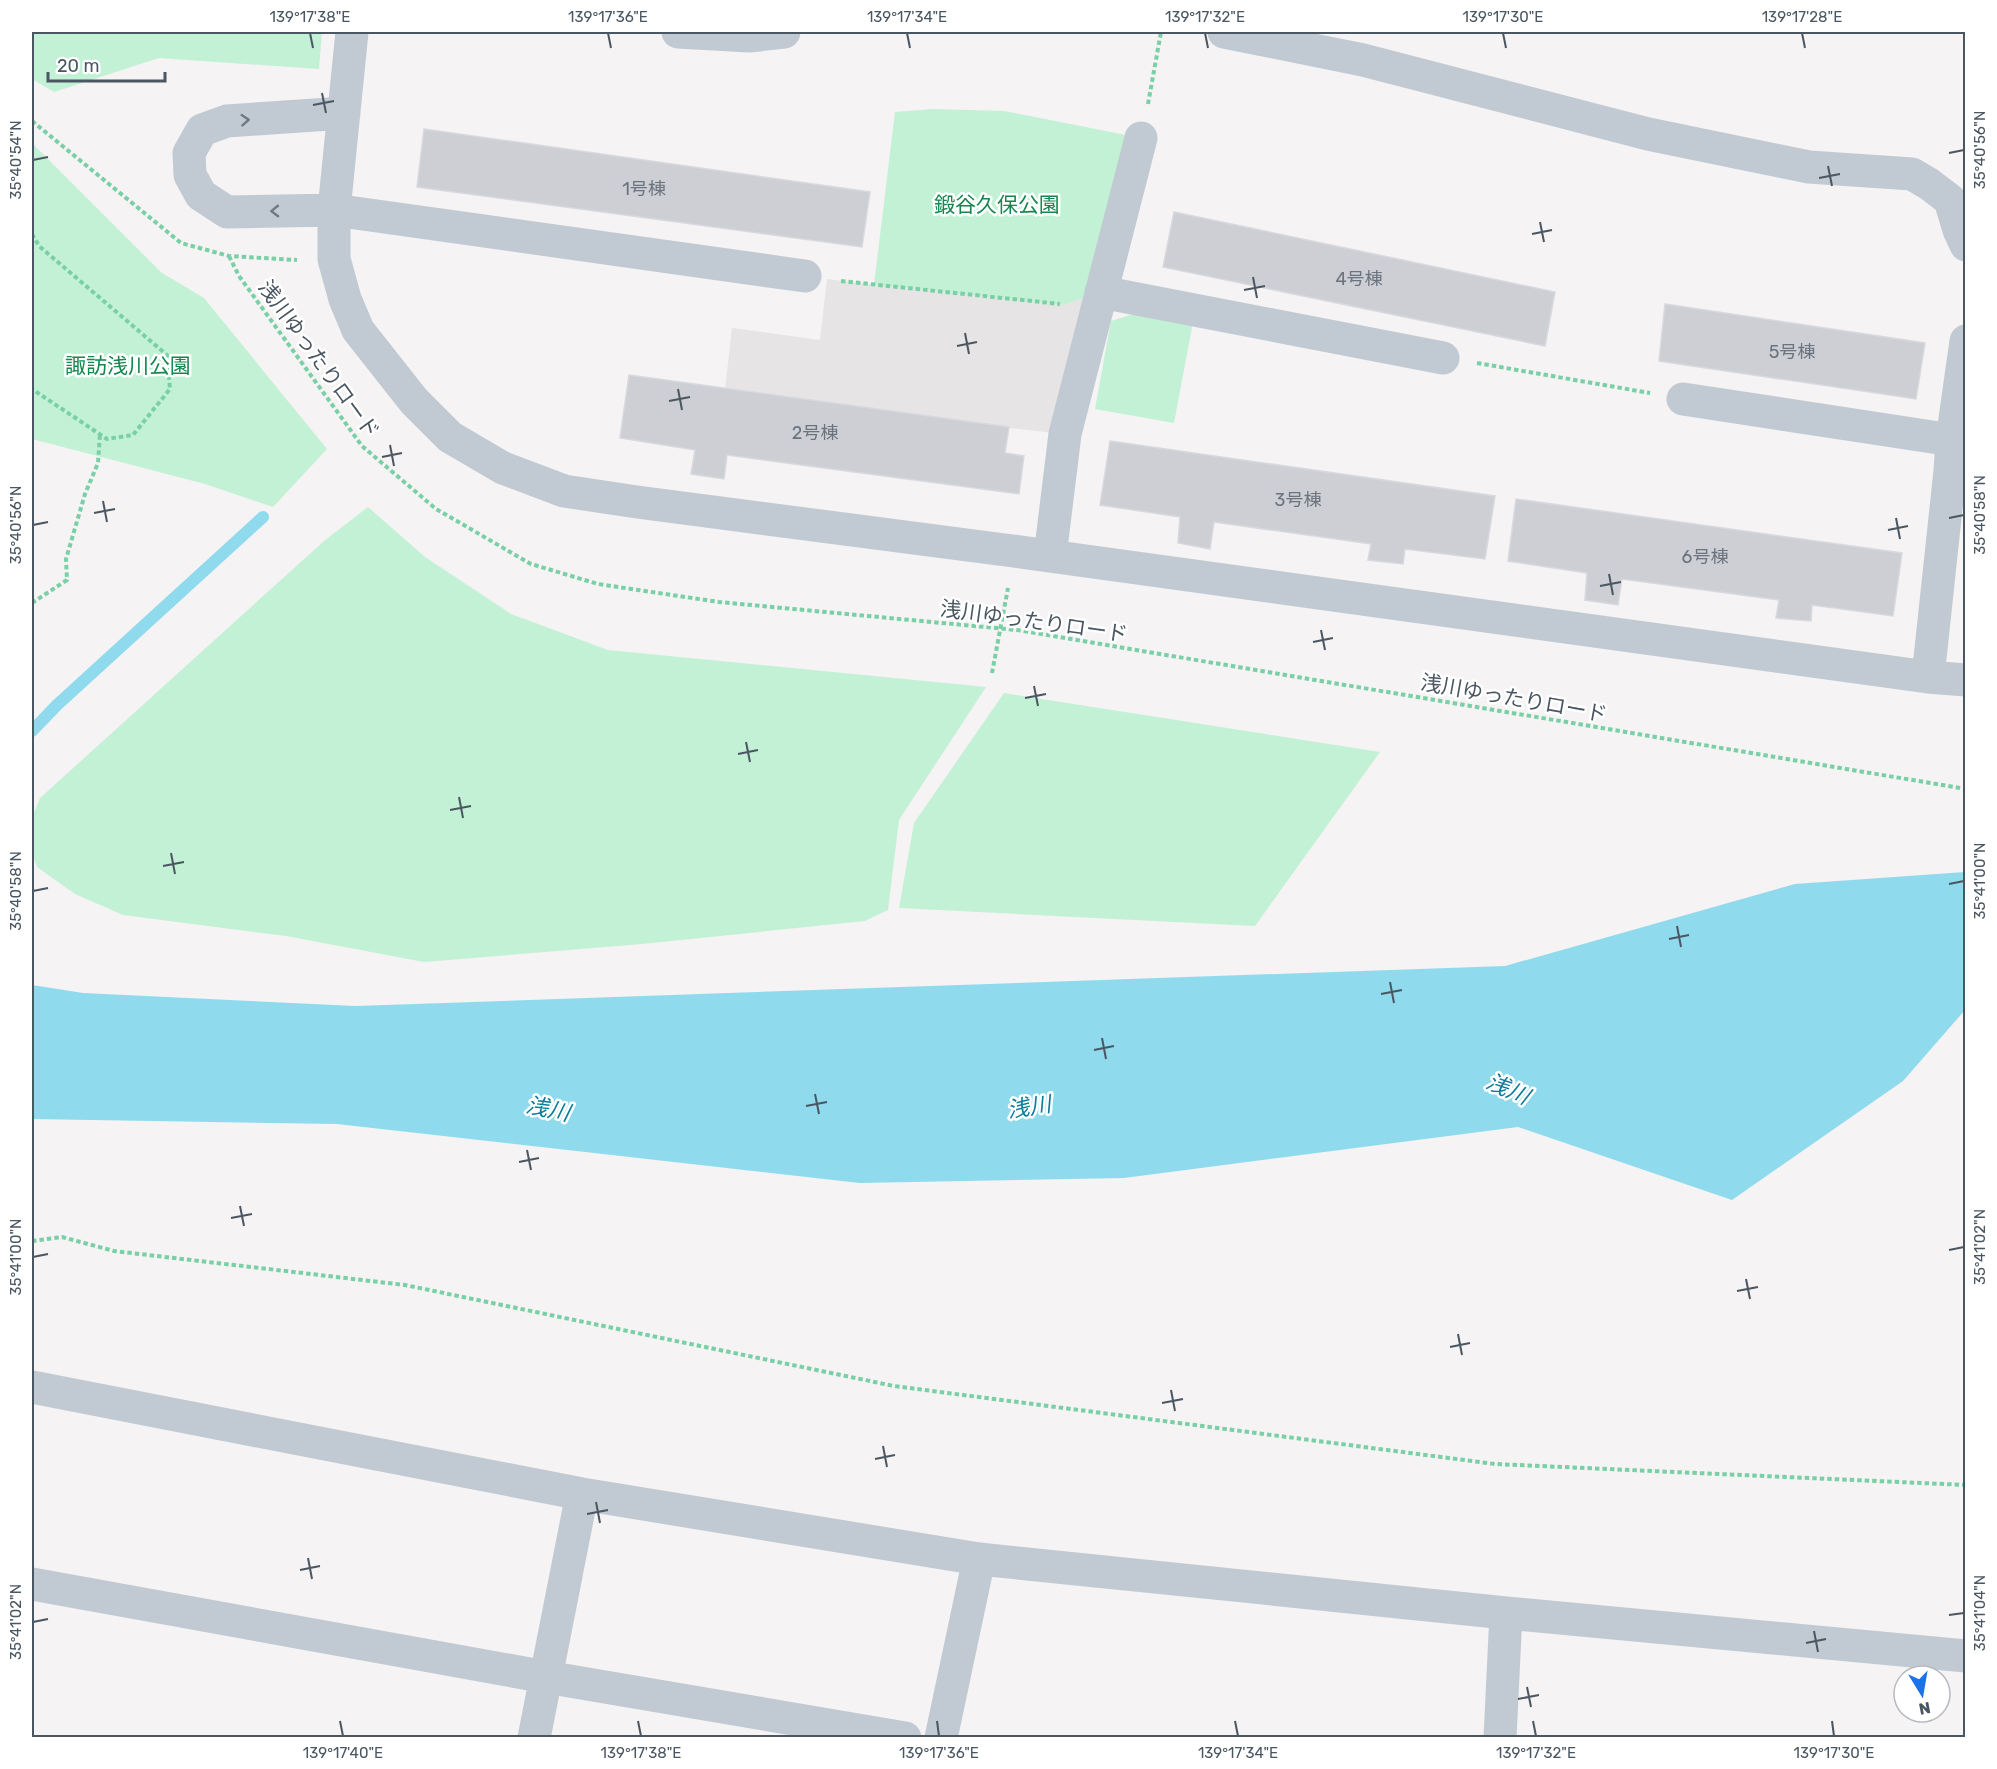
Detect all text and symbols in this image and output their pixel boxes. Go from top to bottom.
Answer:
text: 139°17'38"E [270,8,350,26]
text: 139°17'36"E [568,8,648,26]
text: 139°17'34"E [867,8,947,26]
text: 139°17'32"E [1165,8,1245,26]
text: 139°17'30"E [1463,8,1543,26]
text: 139°17'28"E [1762,8,1842,26]
scale bar [48,45,165,83]
text: 20 m [57,55,99,77]
text: 35°40'56"N [1971,111,1989,189]
one-way arrow [241,114,250,127]
text: 35°40'54"N [7,120,25,200]
house number: 1号棟 [622,178,666,200]
park label: 鍛谷久保公園 [934,192,1060,217]
one-way arrow [271,205,280,217]
house number: 4号棟 [1335,268,1383,290]
street label: 浅川ゆったりロード [253,275,385,443]
house number: 5号棟 [1769,341,1815,363]
park label: 諏訪浅川公園 [65,353,191,378]
house number: 2号棟 [792,422,838,444]
text: 35°40'58"N [1971,475,1989,555]
text: 35°40'56"N [7,486,25,564]
house number: 3号棟 [1275,489,1321,511]
house number: 6号棟 [1682,546,1728,568]
street label: 浅川ゆったりロード [939,595,1129,647]
street label: 浅川ゆったりロード [1419,669,1609,727]
text: 35°41'00"N [1971,843,1989,919]
text: 35°40'58"N [7,851,25,931]
water label: 浅川 [1482,1068,1535,1111]
water label: 浅川 [1005,1090,1055,1124]
water label: 浅川 [524,1091,574,1127]
text: 35°41'02"N [1971,1209,1989,1285]
text: 35°41'00"N [7,1219,25,1295]
text: 35°41'04"N [1971,1575,1989,1651]
text: 35°41'02"N [7,1584,25,1660]
north arrow [1892,1664,1952,1724]
text: N [1917,1698,1932,1719]
text: 139°17'40"E [303,1744,383,1762]
text: 139°17'38"E [601,1744,681,1762]
text: 139°17'36"E [899,1744,979,1762]
text: 139°17'34"E [1198,1744,1278,1762]
text: 139°17'32"E [1496,1744,1576,1762]
text: 139°17'30"E [1794,1744,1874,1762]

